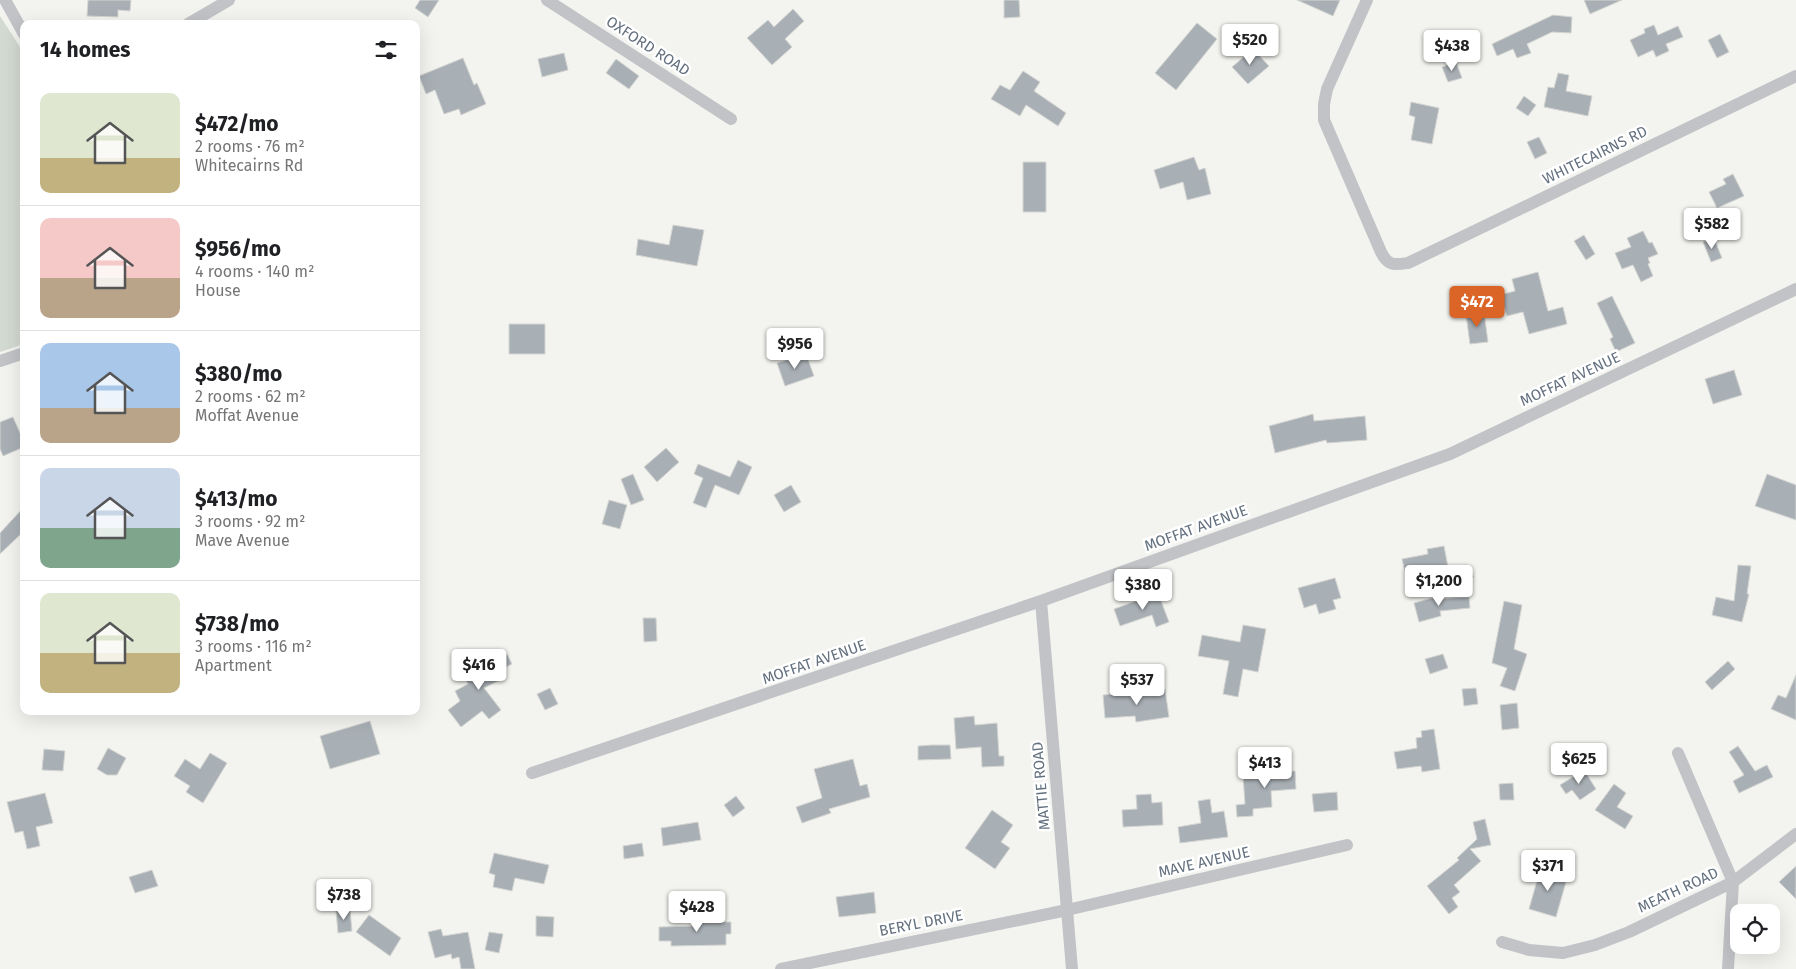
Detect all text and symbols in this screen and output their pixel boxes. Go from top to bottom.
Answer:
street label: OXFORD ROAD [603,12,693,80]
pin: $520 [1220,23,1280,66]
text: $520 [1233,30,1267,49]
pin: $438 [1422,30,1482,72]
icon: filters [372,36,400,64]
text: $438 [1434,36,1470,55]
text: 14 homes [40,37,130,63]
text: $472/mo [195,111,279,137]
icon: home [80,113,140,173]
street label: WHITECAIRNS RD [1540,122,1650,188]
text: 2 rooms · 76 m² [195,137,305,156]
text: Whitecairns Rd [195,156,303,175]
pin: $582 [1682,208,1742,250]
text: $582 [1695,214,1729,233]
text: $956/mo [195,236,281,262]
icon: home [80,238,140,298]
text: 4 rooms · 140 m² [195,262,314,281]
text: House [195,281,241,300]
pin: $472 [1447,286,1507,328]
text: $472 [1461,292,1494,311]
pin: $956 [765,328,825,370]
text: $956 [777,334,813,353]
street label: MOFFAT AVENUE [1517,348,1623,410]
text: $380/mo [195,361,282,387]
icon: home [80,363,140,423]
text: 2 rooms · 62 m² [195,387,306,406]
text: Moffat Avenue [195,406,299,425]
text: $413/mo [195,486,277,512]
icon: home [80,488,140,548]
street label: MOFFAT AVENUE [1142,501,1250,555]
text: 3 rooms · 92 m² [195,512,305,531]
text: Mave Avenue [195,531,290,550]
pin: $1,200 [1398,564,1480,607]
pin: $380 [1113,568,1173,611]
text: $1,200 [1416,571,1462,590]
text: $380 [1125,575,1161,594]
text: $738/mo [195,611,279,637]
icon: home [80,613,140,673]
street label: MOFFAT AVENUE [760,636,868,688]
text: 3 rooms · 116 m² [195,637,312,656]
pin: $416 [449,648,509,691]
text: $416 [462,655,496,674]
text: Apartment [195,656,272,675]
pin: $537 [1107,664,1167,706]
text: $537 [1121,670,1153,689]
street label: MATTIE ROAD [1028,741,1054,831]
pin: $625 [1549,742,1609,785]
pin: $413 [1235,746,1295,789]
text: $625 [1562,749,1596,768]
text: $413 [1249,753,1281,772]
street label: MAVE AVENUE [1156,843,1252,881]
pin: $371 [1518,850,1578,892]
text: $371 [1532,856,1564,875]
street label: MEATH ROAD [1635,863,1721,917]
pin: $738 [314,878,374,921]
text: $738 [327,885,361,904]
pin: $428 [667,890,727,933]
text: $428 [679,897,715,916]
map controls [1730,904,1780,954]
button: locate [1730,904,1780,954]
street label: BERYL DRIVE [878,906,964,940]

